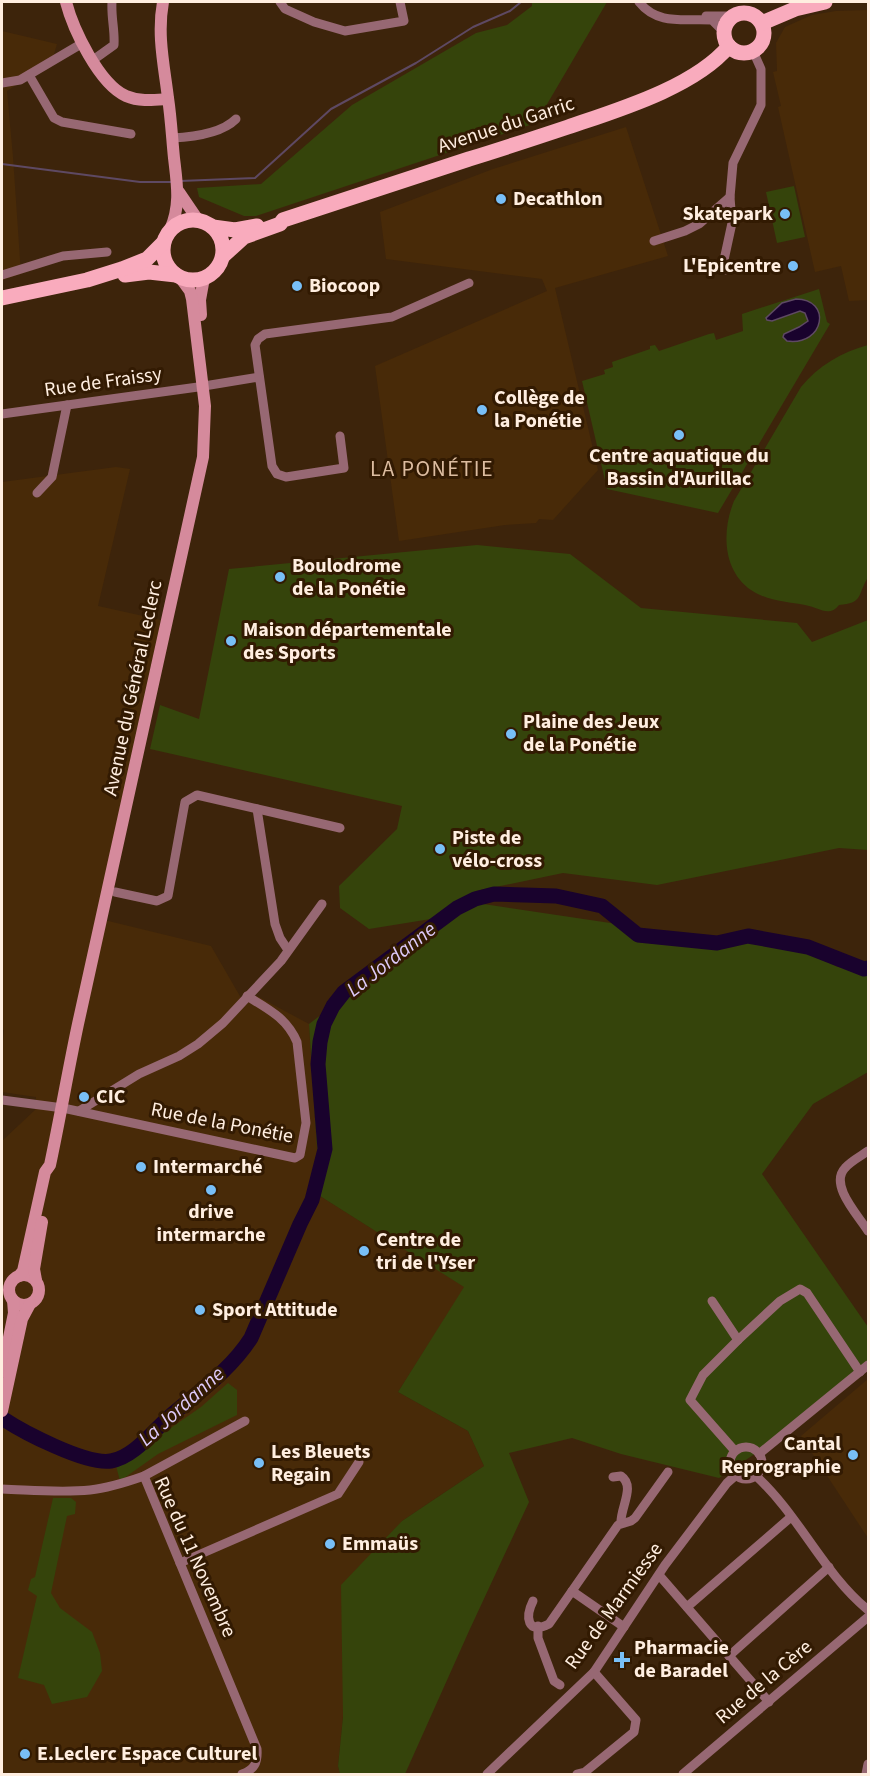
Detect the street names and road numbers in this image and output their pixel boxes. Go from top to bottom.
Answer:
street label: Avenue du Garric [434,90,578,160]
street label: Rue de Fraissy [43,360,164,404]
street label: Avenue du Général Leclerc [96,578,170,798]
street label: Rue de la Ponétie [148,1095,296,1151]
street label: Rue du 11 Novembre [147,1472,243,1642]
street label: Rue de Marmiesse [558,1537,670,1675]
street label: Rue de la Cère [710,1633,818,1731]

